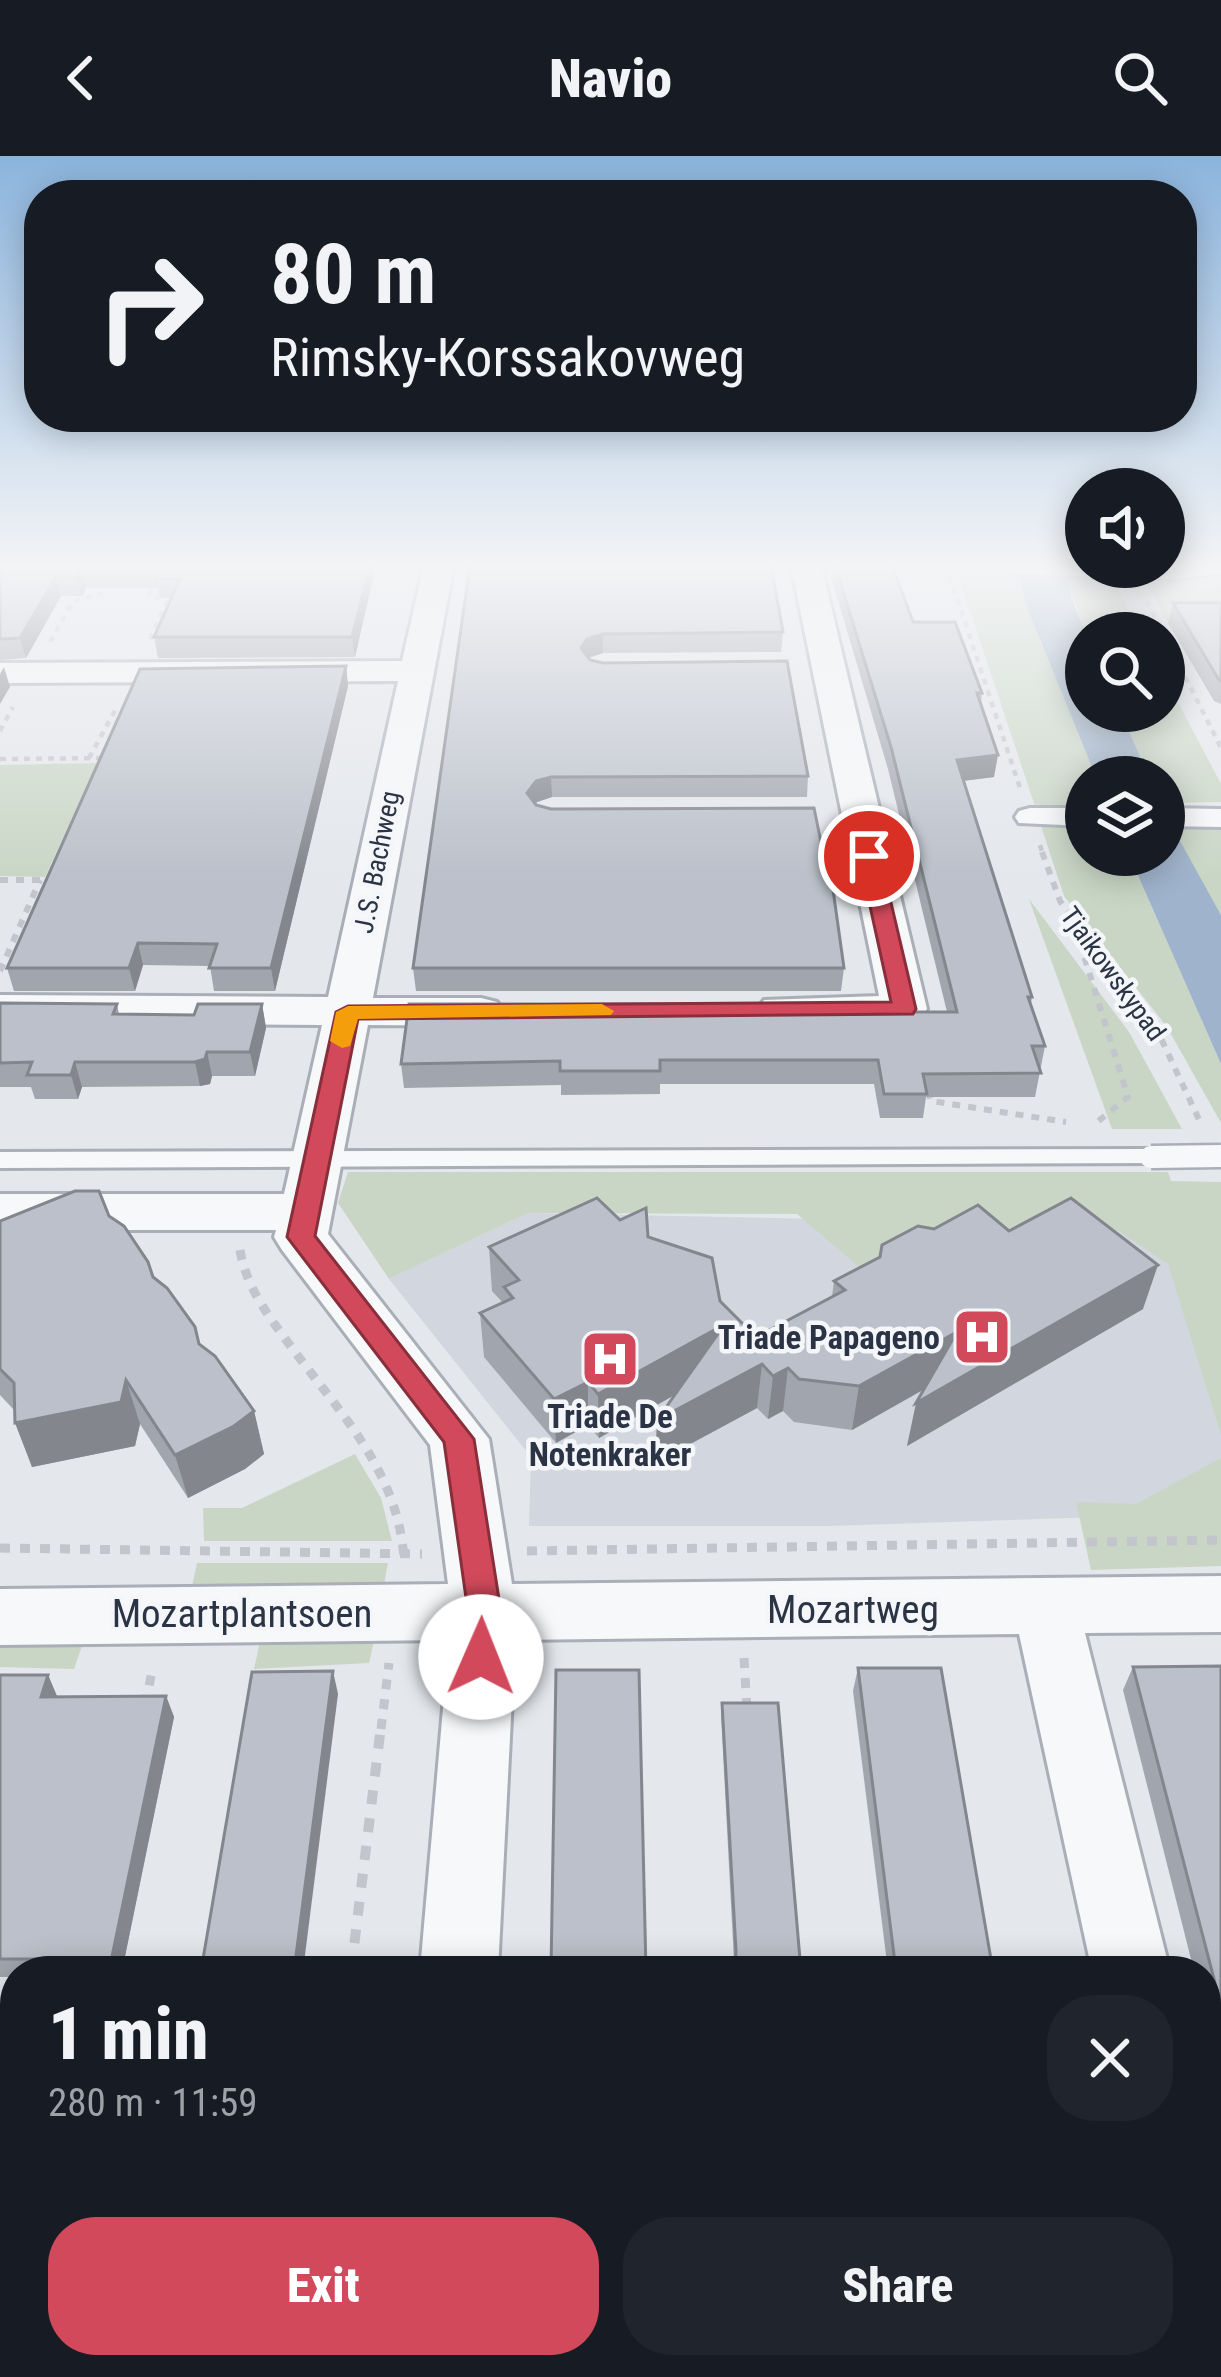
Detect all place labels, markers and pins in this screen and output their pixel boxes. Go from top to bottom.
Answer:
pin [818,805,920,907]
hospital icon: Triade Papageno [951,1306,1013,1368]
place label: Triade Papageno [718,1318,940,1357]
hospital icon: Triade De Notenkraker [579,1328,641,1390]
place label: Triade De Notenkraker [529,1397,691,1474]

